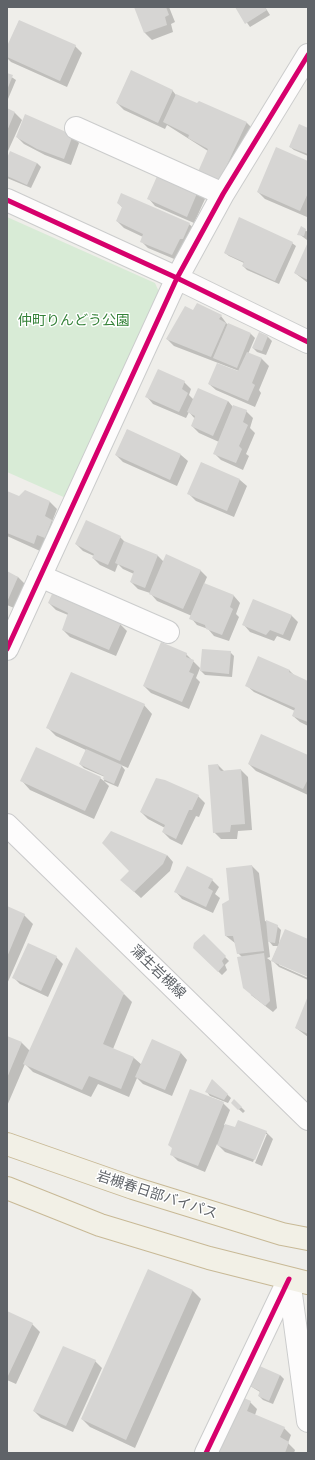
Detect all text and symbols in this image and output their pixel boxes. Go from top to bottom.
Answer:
park label: 仲町りんどう公園 [18,313,130,329]
street label: 蒲生岩槻線 [127,942,189,1002]
street label: 岩槻春日部バイパス [94,1168,220,1222]

